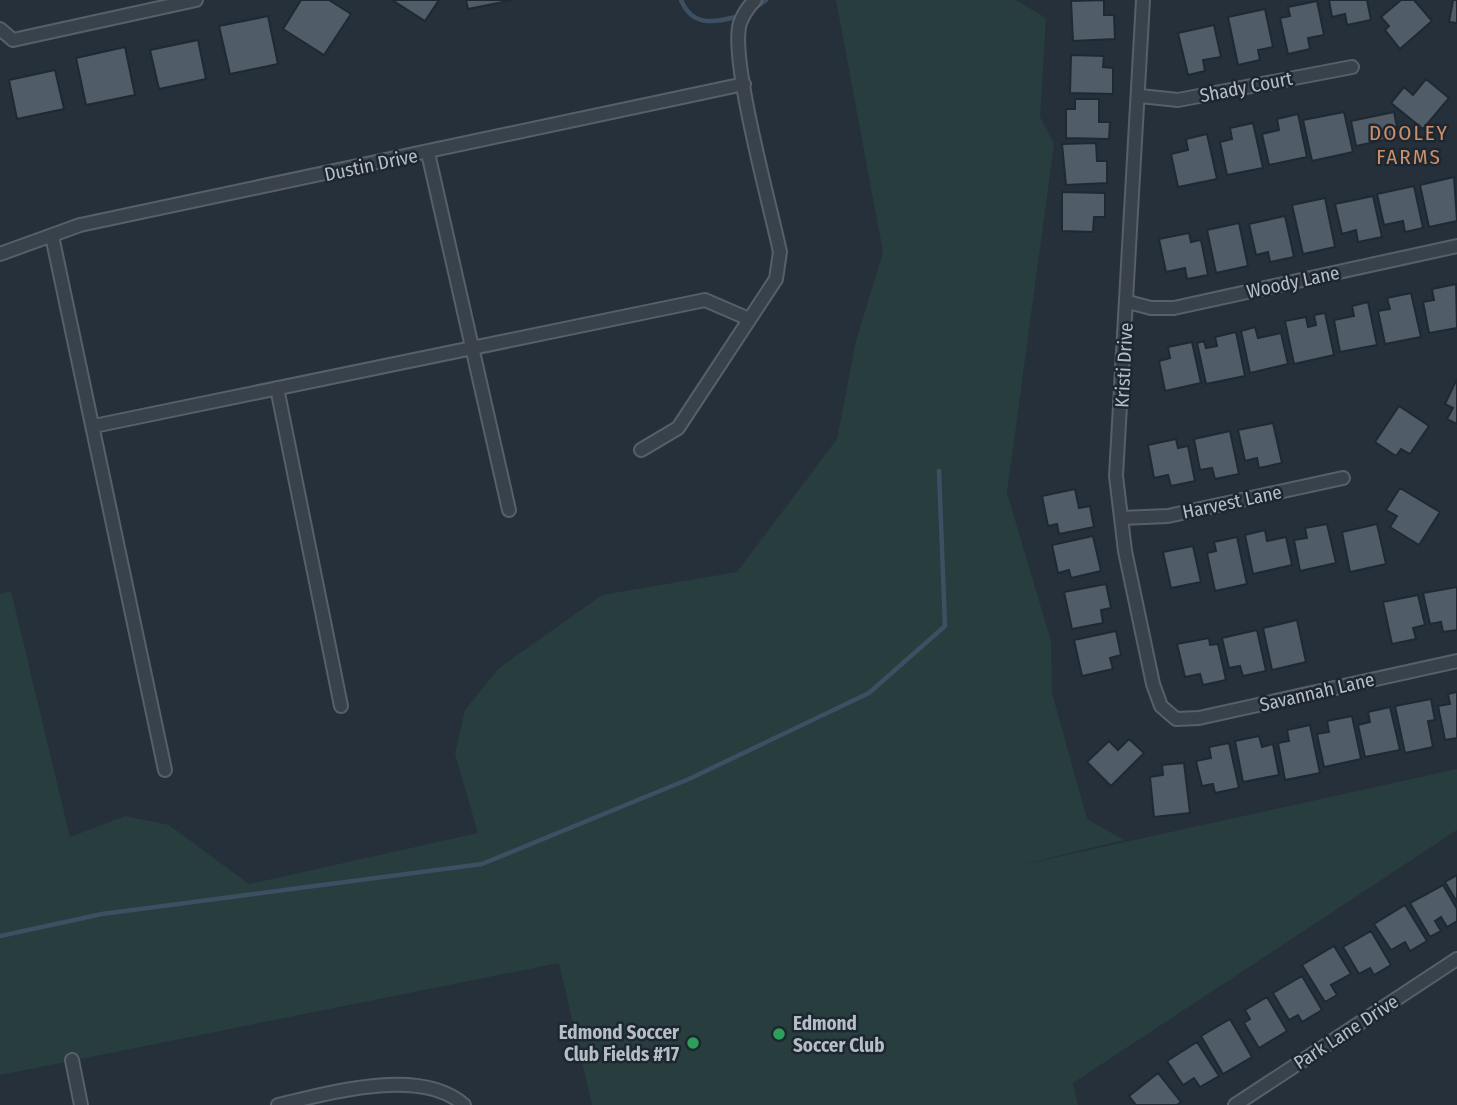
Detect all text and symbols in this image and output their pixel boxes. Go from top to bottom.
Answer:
street label: Shady Court [1198,67,1295,107]
district label: DOOLEY FARMS [1369,120,1449,170]
street label: Dustin Drive [322,144,420,186]
street label: Woody Lane [1245,261,1341,303]
street label: Kristi Drive [1110,322,1138,408]
street label: Harvest Lane [1180,480,1284,524]
street label: Savannah Lane [1258,668,1376,716]
street label: Park Lane Drive [1289,990,1403,1074]
place label: Edmond Soccer Club [793,1012,885,1057]
place label: Edmond Soccer Club Fields #17 [559,1021,680,1066]
marker: Edmond Soccer Club [771,1026,787,1042]
marker: Edmond Soccer Club Fields #17 [685,1035,701,1051]

